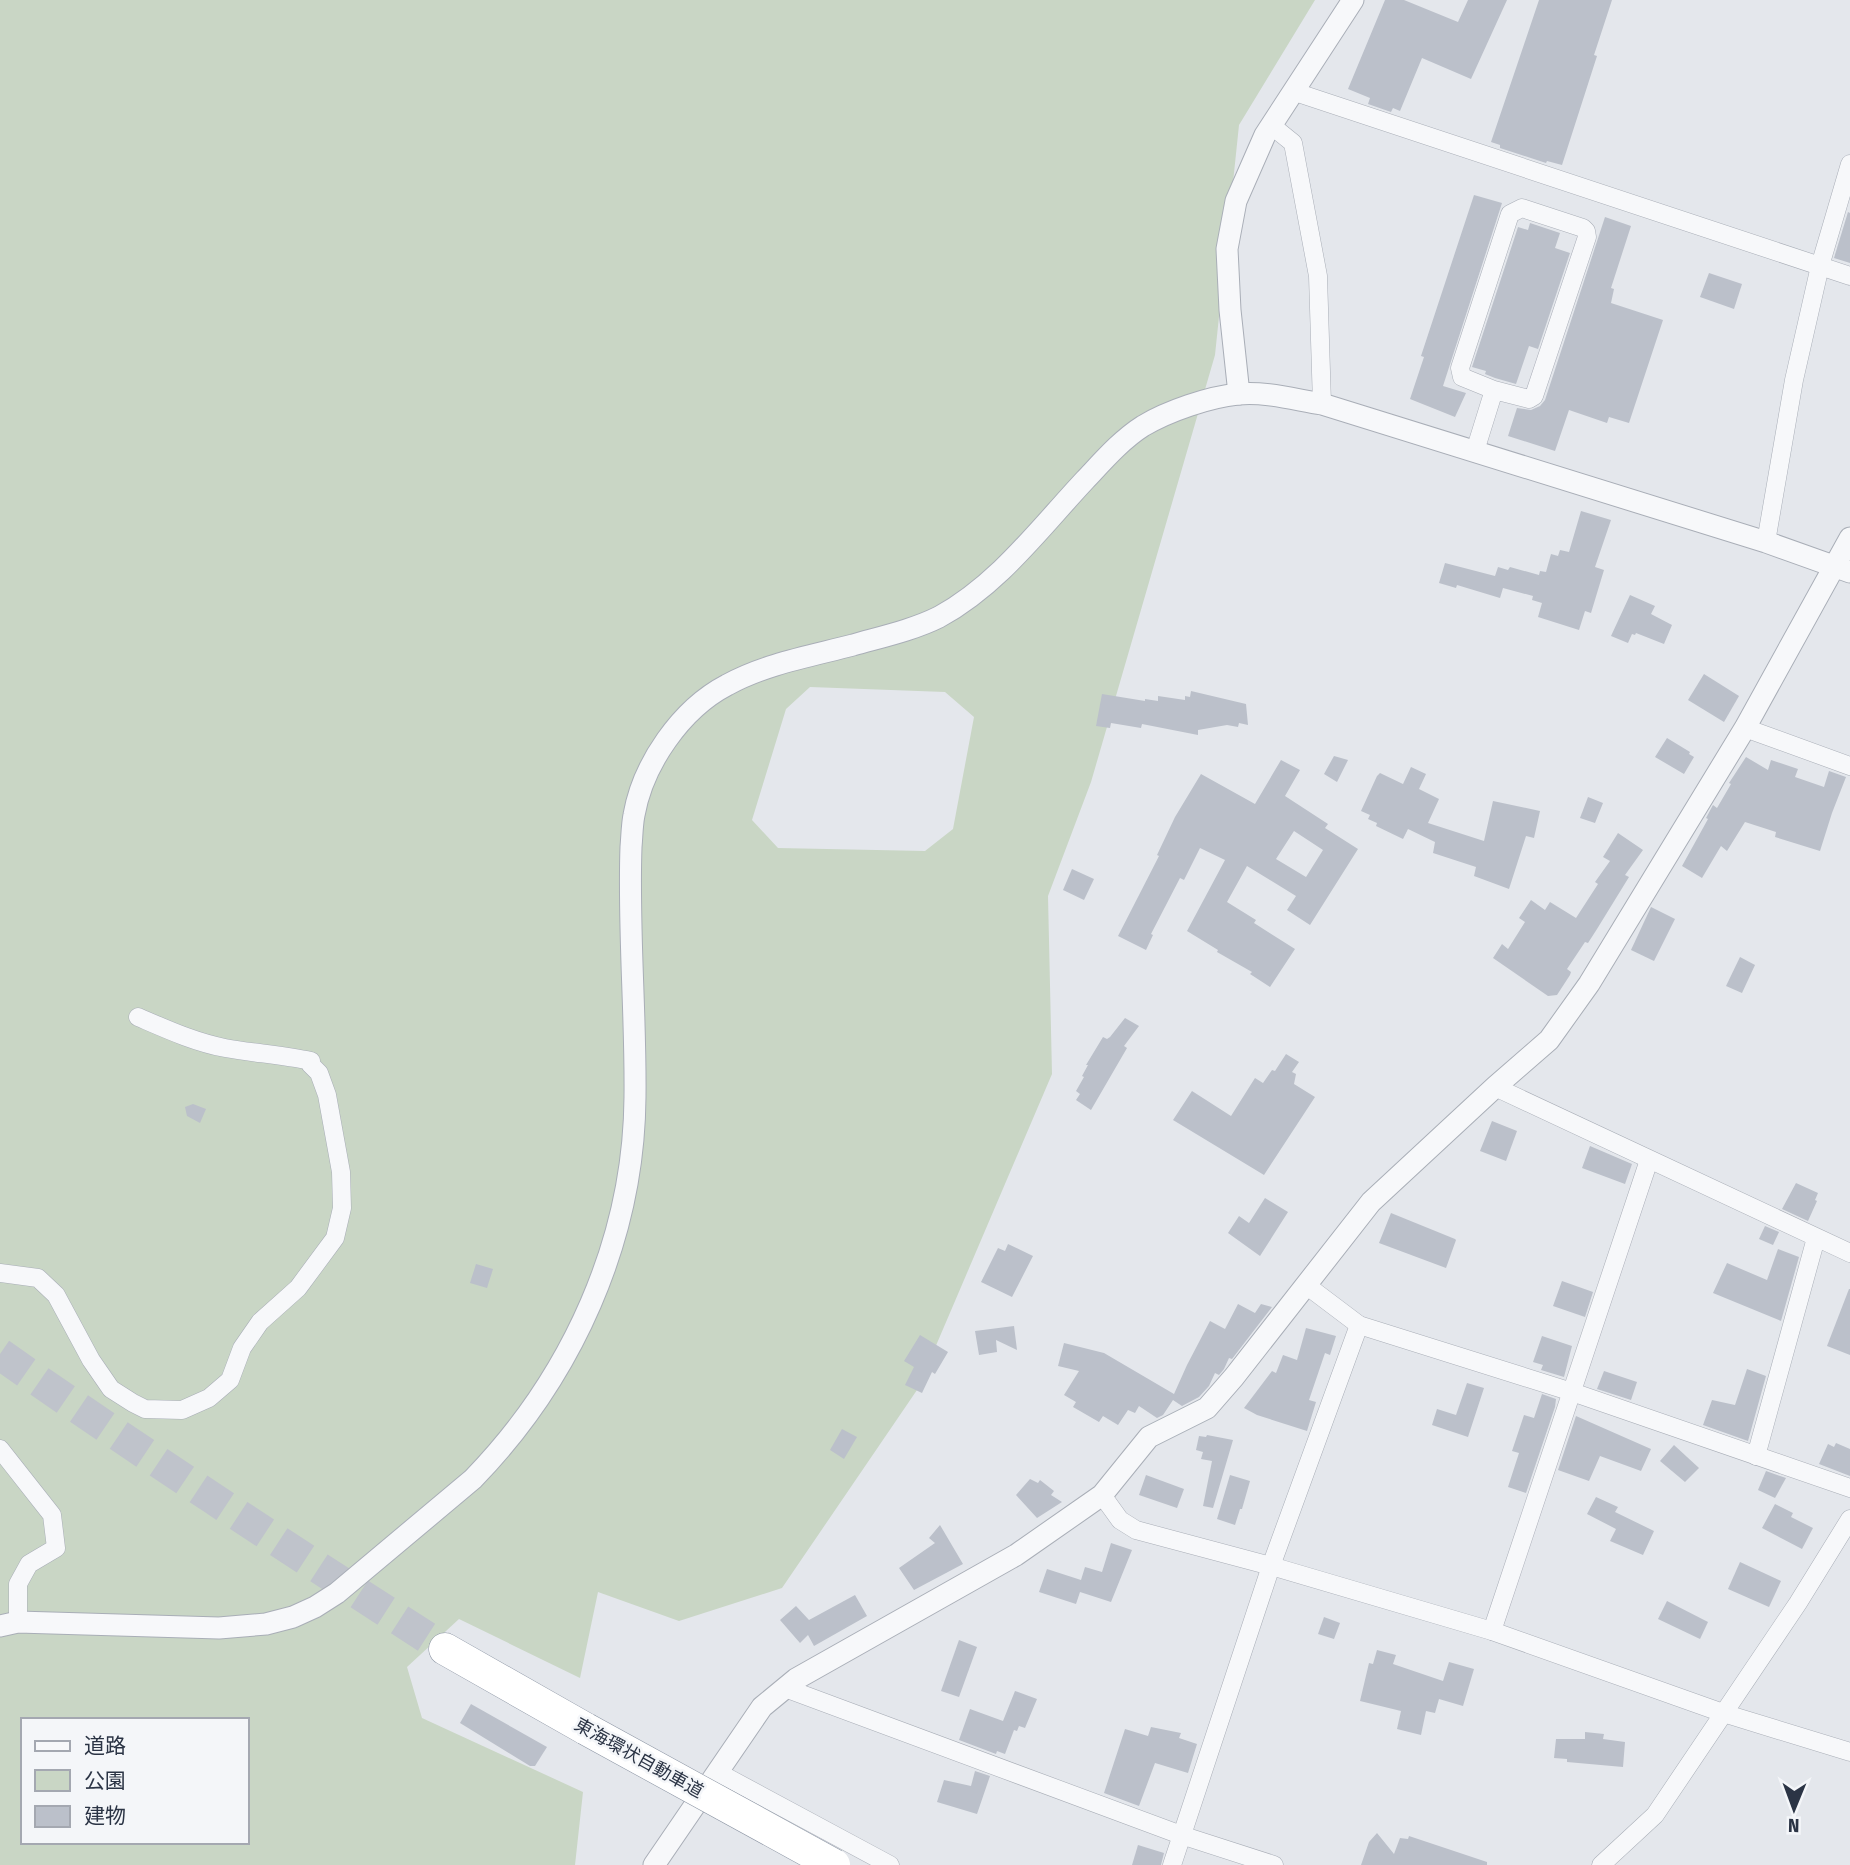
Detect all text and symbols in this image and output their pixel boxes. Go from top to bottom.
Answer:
street label: 東海環状自動車道 [571,1713,707,1803]
legend [21,1718,248,1844]
text: 道路 [84,1733,126,1759]
text: 公園 [84,1768,126,1794]
north arrow [1759,1774,1829,1844]
text: 建物 [84,1803,126,1829]
text: N [1788,1814,1800,1837]

